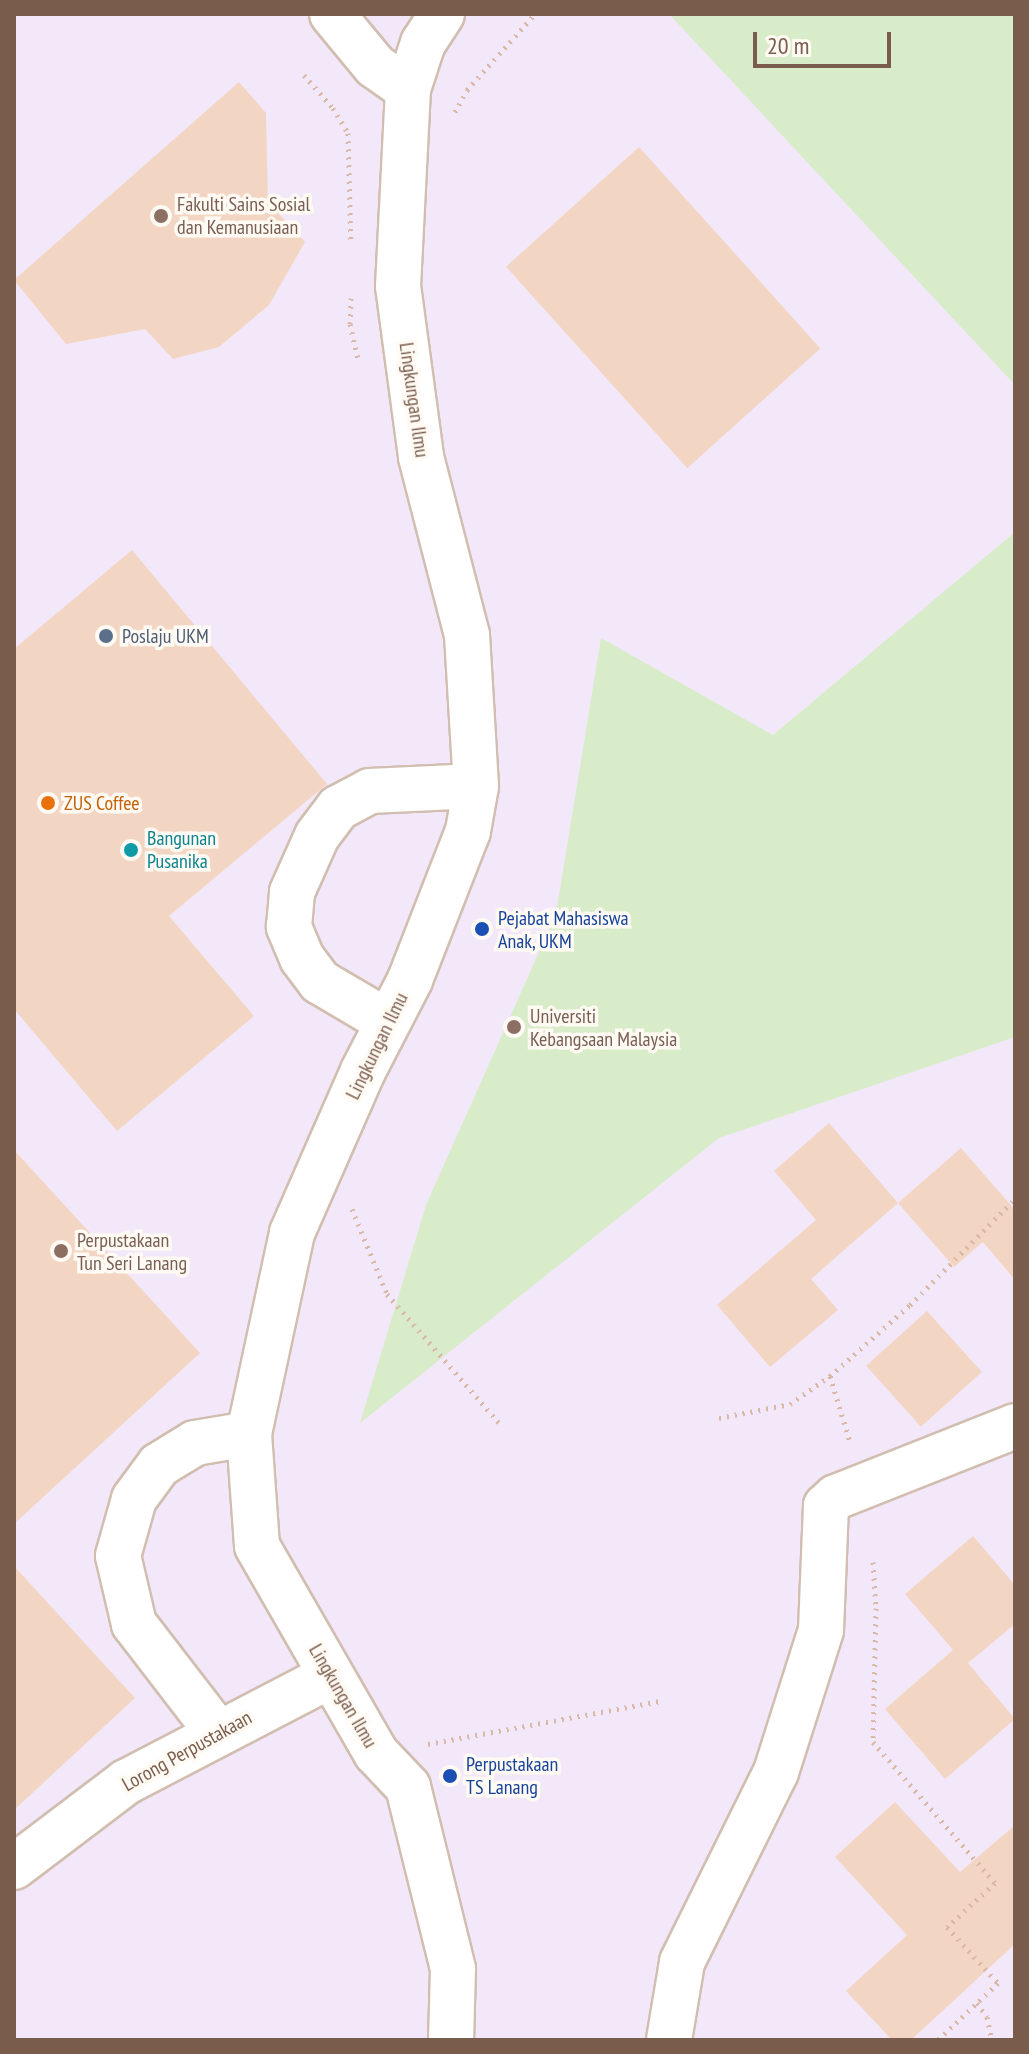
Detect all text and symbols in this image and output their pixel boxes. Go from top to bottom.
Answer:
scale bar [757,16,895,66]
text: 20 m [767,30,809,61]
place label: Fakulti Sains Sosial dan Kemanusiaan [177,192,310,239]
marker: Fakulti Sains Sosial dan Kemanusiaan [152,207,170,225]
street label: Lingkungan Ilmu [394,341,434,459]
place label: Poslaju UKM [122,624,209,648]
marker: Poslaju UKM [97,627,115,645]
place label: ZUS Coffee [64,791,140,815]
marker: ZUS Coffee [39,794,57,812]
place label: Bangunan Pusanika [147,826,216,873]
marker: Bangunan Pusanika [122,841,140,859]
place label: Pejabat Mahasiswa Anak, UKM [498,906,629,953]
marker: Pejabat Mahasiswa Anak, UKM [473,920,491,938]
street label: Lingkungan Ilmu [341,989,413,1103]
place label: Universiti Kebangsaan Malaysia [530,1004,677,1051]
marker: Universiti Kebangsaan Malaysia [505,1018,523,1036]
place label: Perpustakaan Tun Seri Lanang [77,1228,187,1275]
marker: Perpustakaan Tun Seri Lanang [52,1242,70,1260]
street label: Lingkungan Ilmu [304,1640,382,1752]
street label: Lorong Perpustakaan [118,1706,256,1796]
place label: Perpustakaan TS Lanang [466,1752,558,1799]
marker: Perpustakaan TS Lanang [441,1767,459,1785]

